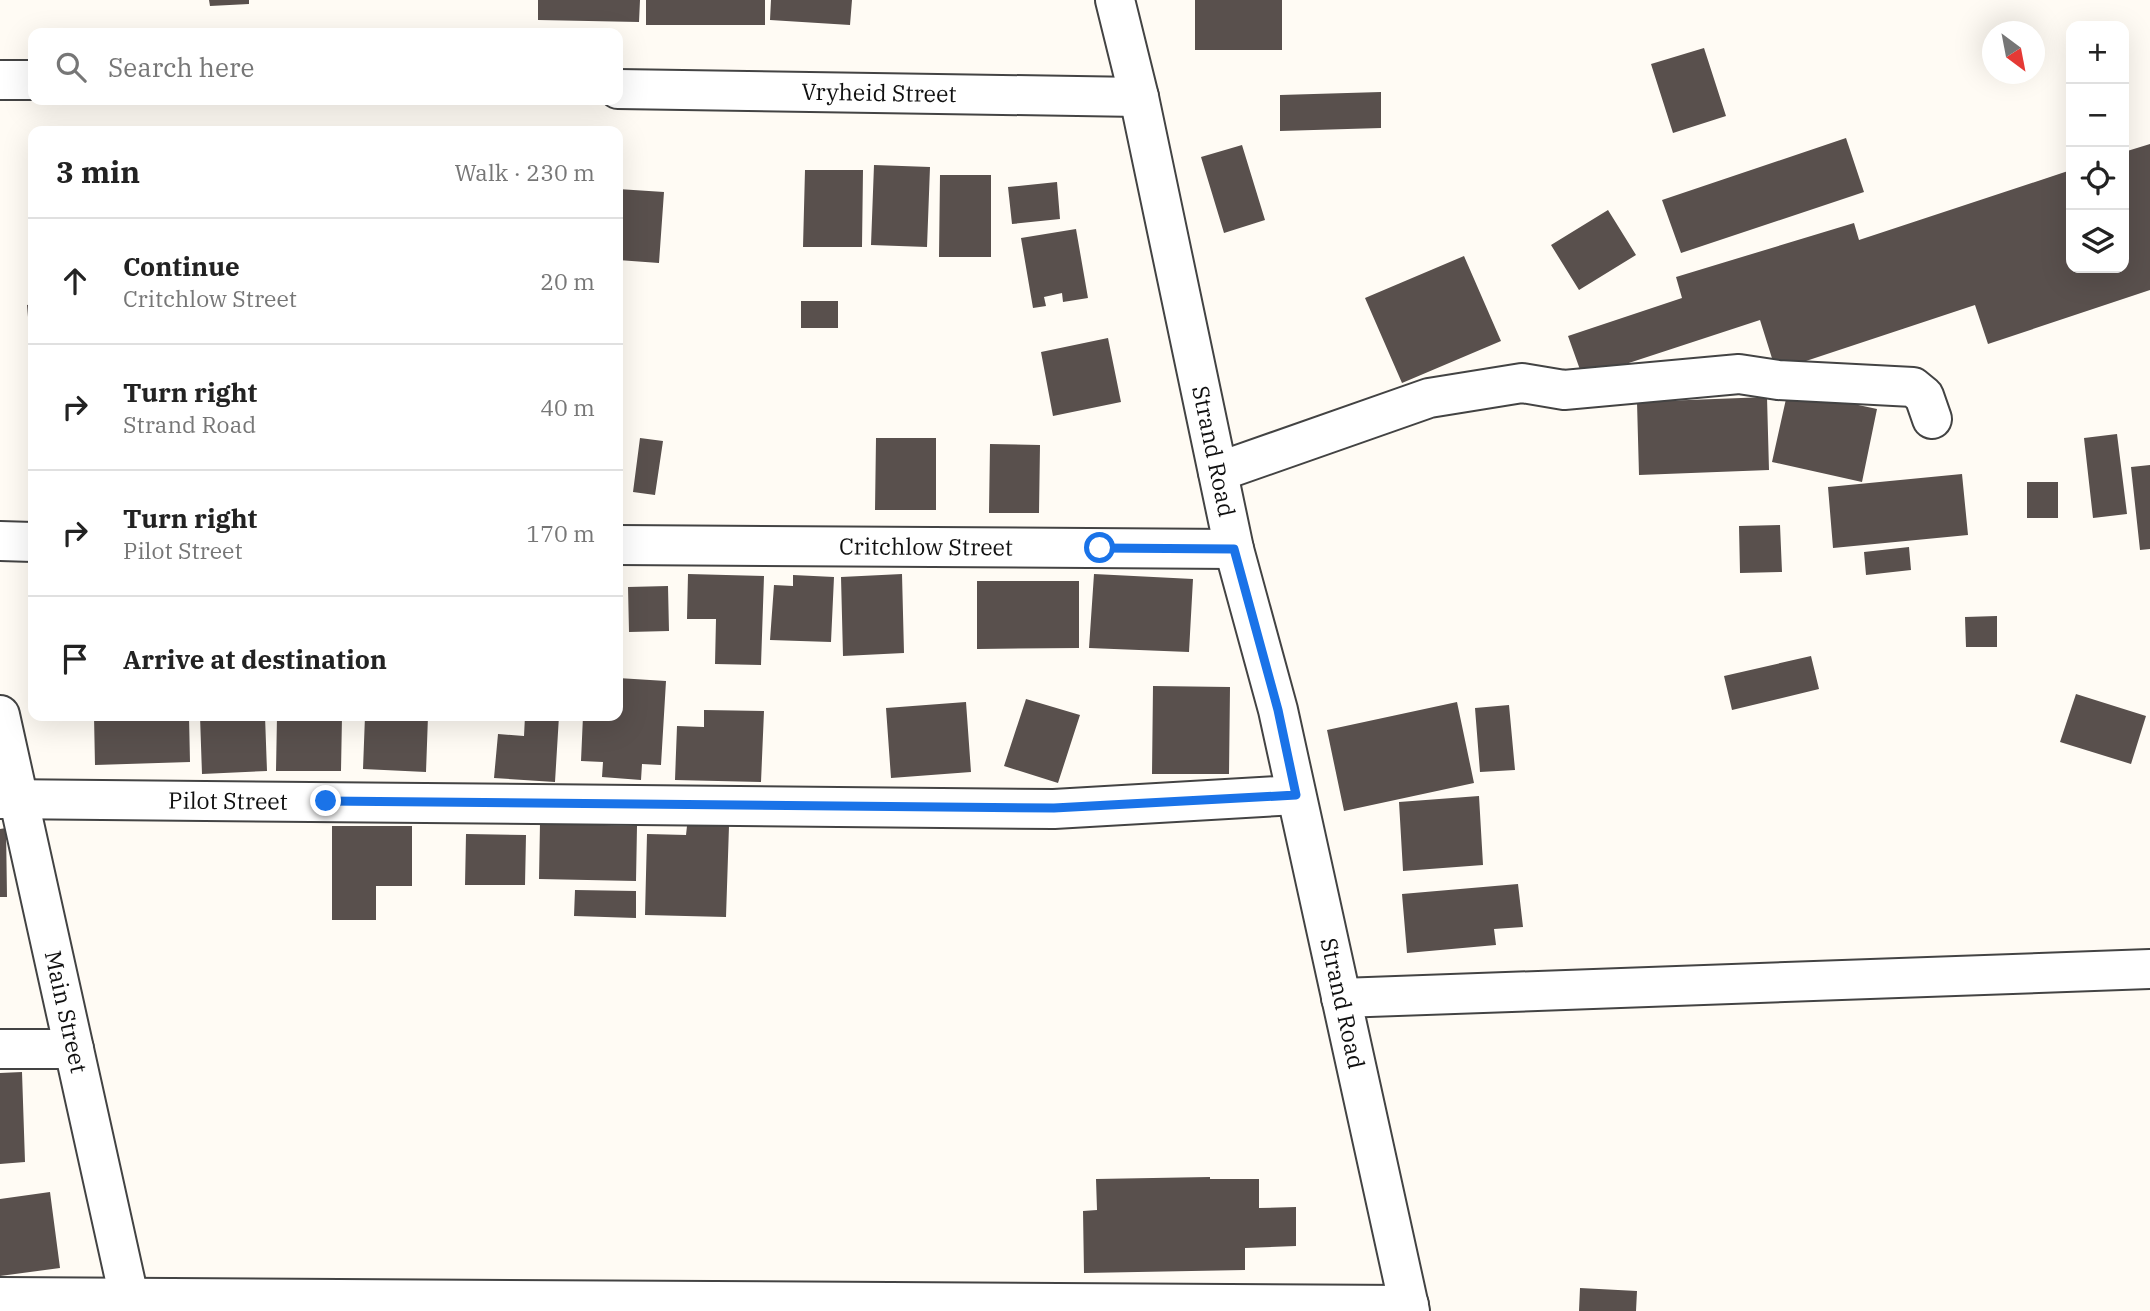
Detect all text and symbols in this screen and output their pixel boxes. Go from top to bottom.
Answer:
north arrow [1982,21,2045,84]
map controls [2066,21,2129,273]
button: + [2066,21,2129,84]
search box [28,28,623,105]
icon: search [52,48,90,86]
text: Search here [108,50,254,84]
street label: Vryheid Street [801,76,957,108]
button: − [2066,84,2129,147]
button: locate [2066,147,2129,210]
text: 3 min [56,152,140,191]
text: Walk · 230 m [454,157,595,187]
button: layers [2066,210,2129,273]
text: Continue [123,249,240,283]
icon: ahead [56,262,94,300]
text: 20 m [540,266,595,296]
text: Critchlow Street [123,283,297,313]
text: Turn right [123,375,257,409]
street label: Strand Road [1186,383,1243,519]
icon: right [56,388,94,426]
text: 40 m [540,392,595,422]
text: Strand Road [123,409,256,439]
text: Turn right [123,501,257,535]
icon: right [56,514,94,552]
text: 170 m [526,518,595,548]
street label: Critchlow Street [839,530,1013,562]
route start [1084,532,1115,563]
text: Pilot Street [123,535,243,565]
icon: arrive [56,640,94,678]
text: Arrive at destination [123,642,387,676]
street label: Pilot Street [168,785,288,816]
route end [310,785,341,816]
street label: Strand Road [1314,935,1372,1071]
street label: Main Street [39,948,95,1076]

